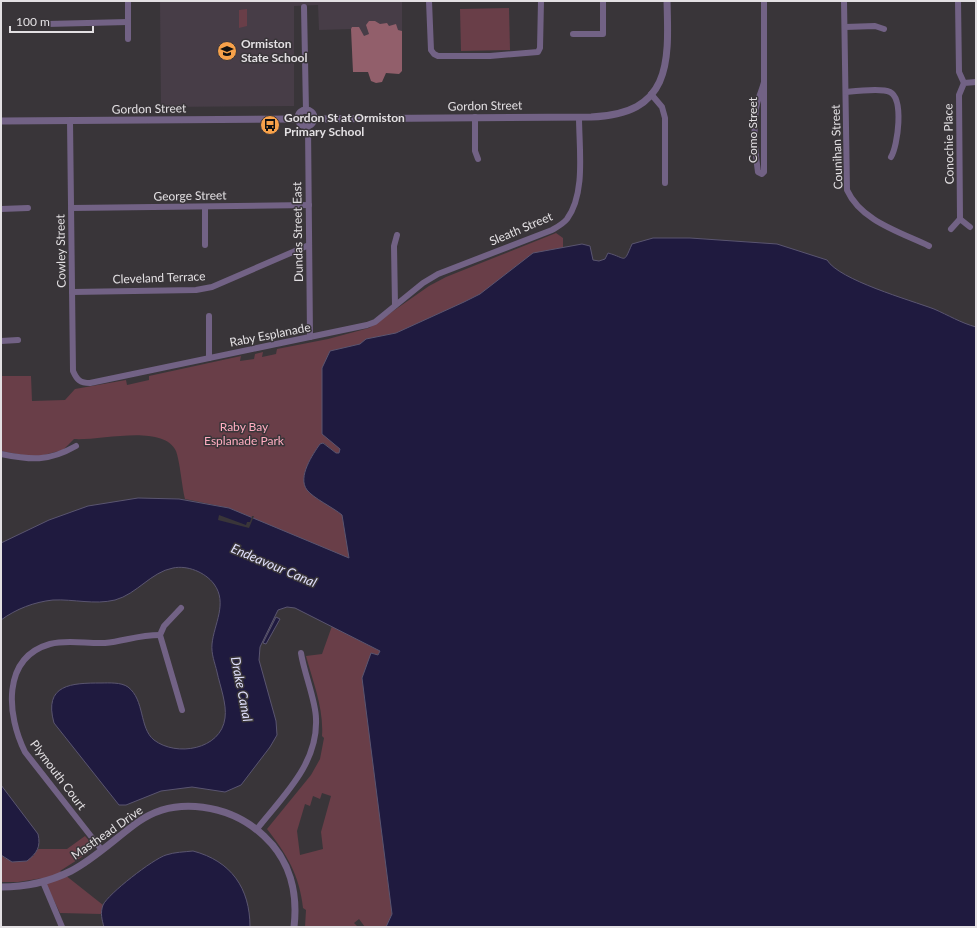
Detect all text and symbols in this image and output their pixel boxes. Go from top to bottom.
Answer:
scale bar [10,8,93,34]
text: 100 m [16,14,50,29]
place label: Ormiston State School [241,36,307,65]
school or university icon: Ormiston State School [216,40,238,62]
street label: Como Street [745,96,760,163]
street label: Gordon Street [448,97,523,114]
street label: Gordon Street [112,100,187,117]
street label: Conochie Place [940,103,957,185]
street label: Counihan Street [827,104,845,190]
place label: Gordon St at Ormiston Primary School [284,110,405,139]
bus stop icon: Gordon St at Ormiston Primary School [259,114,281,136]
street label: Dundas Street East [289,181,306,282]
street label: George Street [153,187,227,204]
street label: Sleath Street [487,208,555,249]
street label: Cowley Street [52,213,69,288]
street label: Cleveland Terrace [112,268,206,287]
street label: Raby Esplanade [228,319,312,350]
park label: Raby Bay Esplanade Park [204,419,285,448]
water label: Endeavour Canal [229,540,319,590]
water label: Drake Canal [228,655,256,723]
street label: Plymouth Court [27,737,90,813]
street label: Masthead Drive [68,802,145,863]

